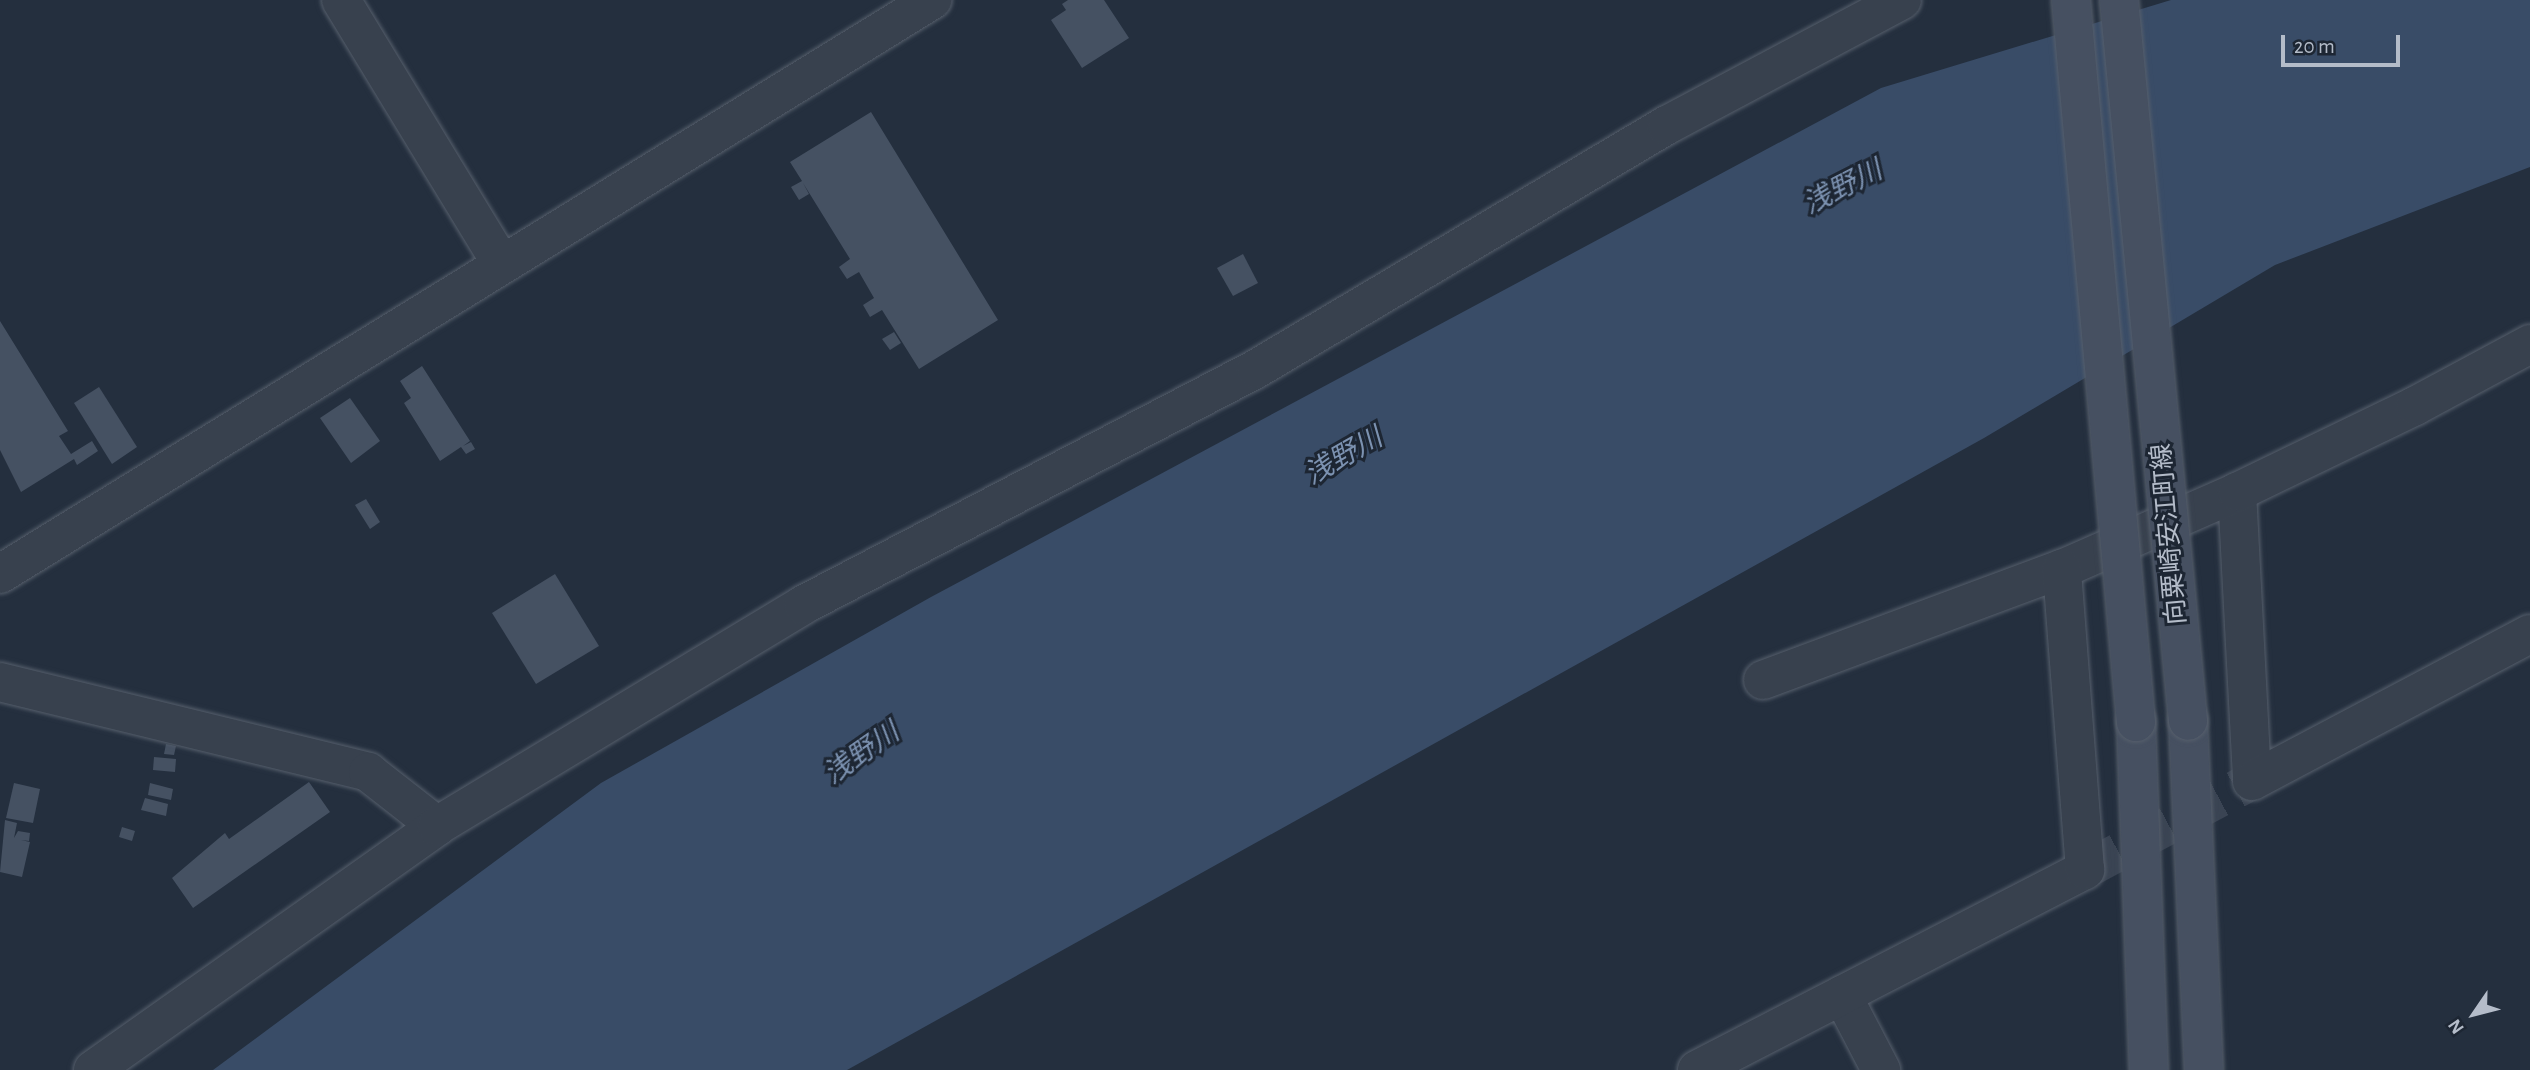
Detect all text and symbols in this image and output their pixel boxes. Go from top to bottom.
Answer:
scale bar [2285,21,2404,65]
text: 20 m [2294,36,2335,57]
water label: 浅野川 [1798,154,1888,222]
water label: 浅野川 [1299,421,1389,493]
street label: 向粟崎安江町線 [2147,442,2193,626]
water label: 浅野川 [818,716,906,792]
north arrow [2439,979,2509,1049]
text: N [2445,1015,2468,1037]

